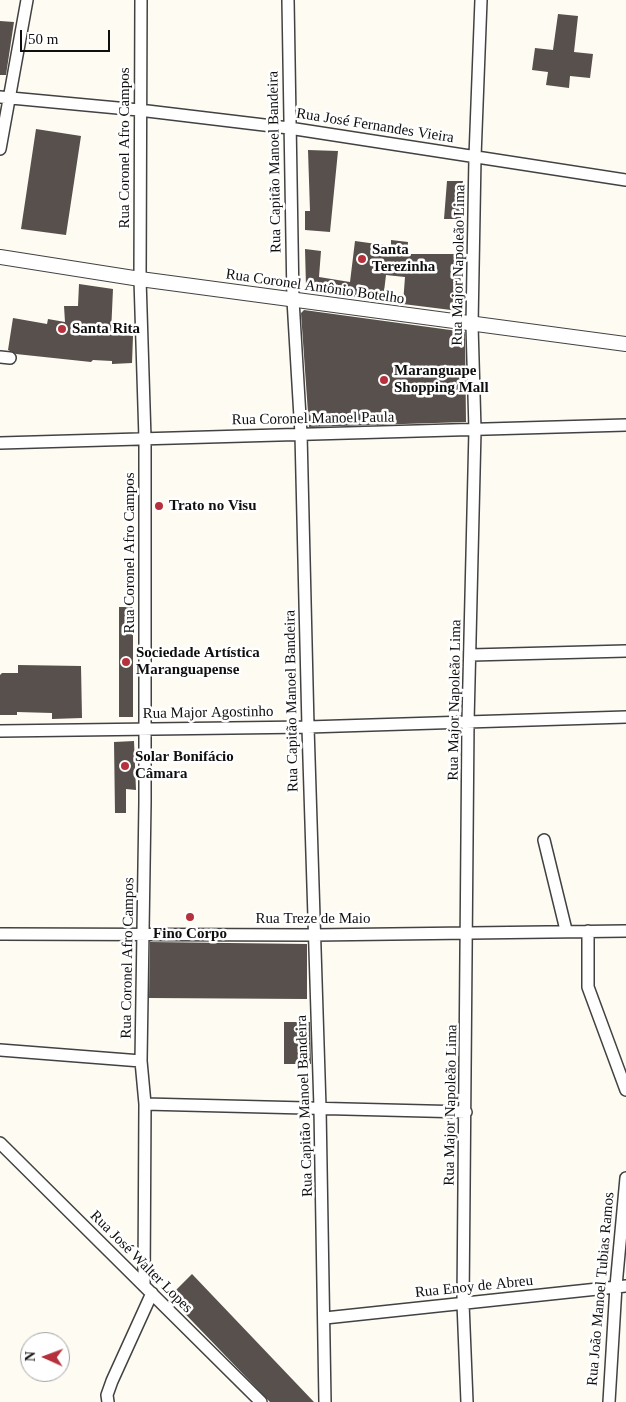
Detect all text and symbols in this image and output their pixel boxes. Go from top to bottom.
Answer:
scale bar [22,20,112,52]
text: 50 m [28,31,58,47]
street label: Rua Coronel Afro Campos [116,67,134,229]
street label: Rua Capitão Manoel Bandeira [264,71,286,253]
street label: Rua José Fernandes Vieira [295,105,455,147]
street label: Rua Major Napoleão Lima [449,184,469,346]
place label: Santa Terezinha [372,241,435,276]
marker: Santa Terezinha [356,253,368,265]
street label: Rua Coronel Antônio Botelho [224,266,406,308]
place label: Santa Rita [72,320,140,338]
marker: Santa Rita [56,323,68,335]
place label: Maranguape Shopping Mall [394,362,489,397]
marker: Maranguape Shopping Mall [378,374,390,386]
street label: Rua Coronel Manoel Paula [231,409,395,429]
street label: Rua Coronel Afro Campos [121,472,139,634]
place label: Trato no Visu [169,497,257,515]
marker: Trato no Visu [153,500,165,512]
street label: Rua Capitão Manoel Bandeira [281,610,303,792]
street label: Rua Major Napoleão Lima [445,619,465,781]
place label: Sociedade Artística Maranguapense [136,644,260,679]
marker: Sociedade Artística Maranguapense [120,656,132,668]
street label: Rua Major Agostinho [142,703,274,723]
place label: Solar Bonifácio Câmara [135,748,234,783]
marker: Solar Bonifácio Câmara [119,760,131,772]
street label: Rua Coronel Afro Campos [118,877,138,1039]
street label: Rua Treze de Maio [256,910,370,928]
marker: Fino Corpo [184,911,196,923]
place label: Fino Corpo [153,925,227,943]
street label: Rua Capitão Manoel Bandeira [293,1015,317,1197]
street label: Rua Major Napoleão Lima [441,1024,461,1186]
street label: Rua João Manoel Tubias Ramos [584,1191,618,1387]
street label: Rua José Walter Lopes [86,1207,196,1317]
street label: Rua Enoy de Abreu [414,1272,534,1302]
north arrow [20,1332,70,1382]
text: N [23,1351,38,1362]

